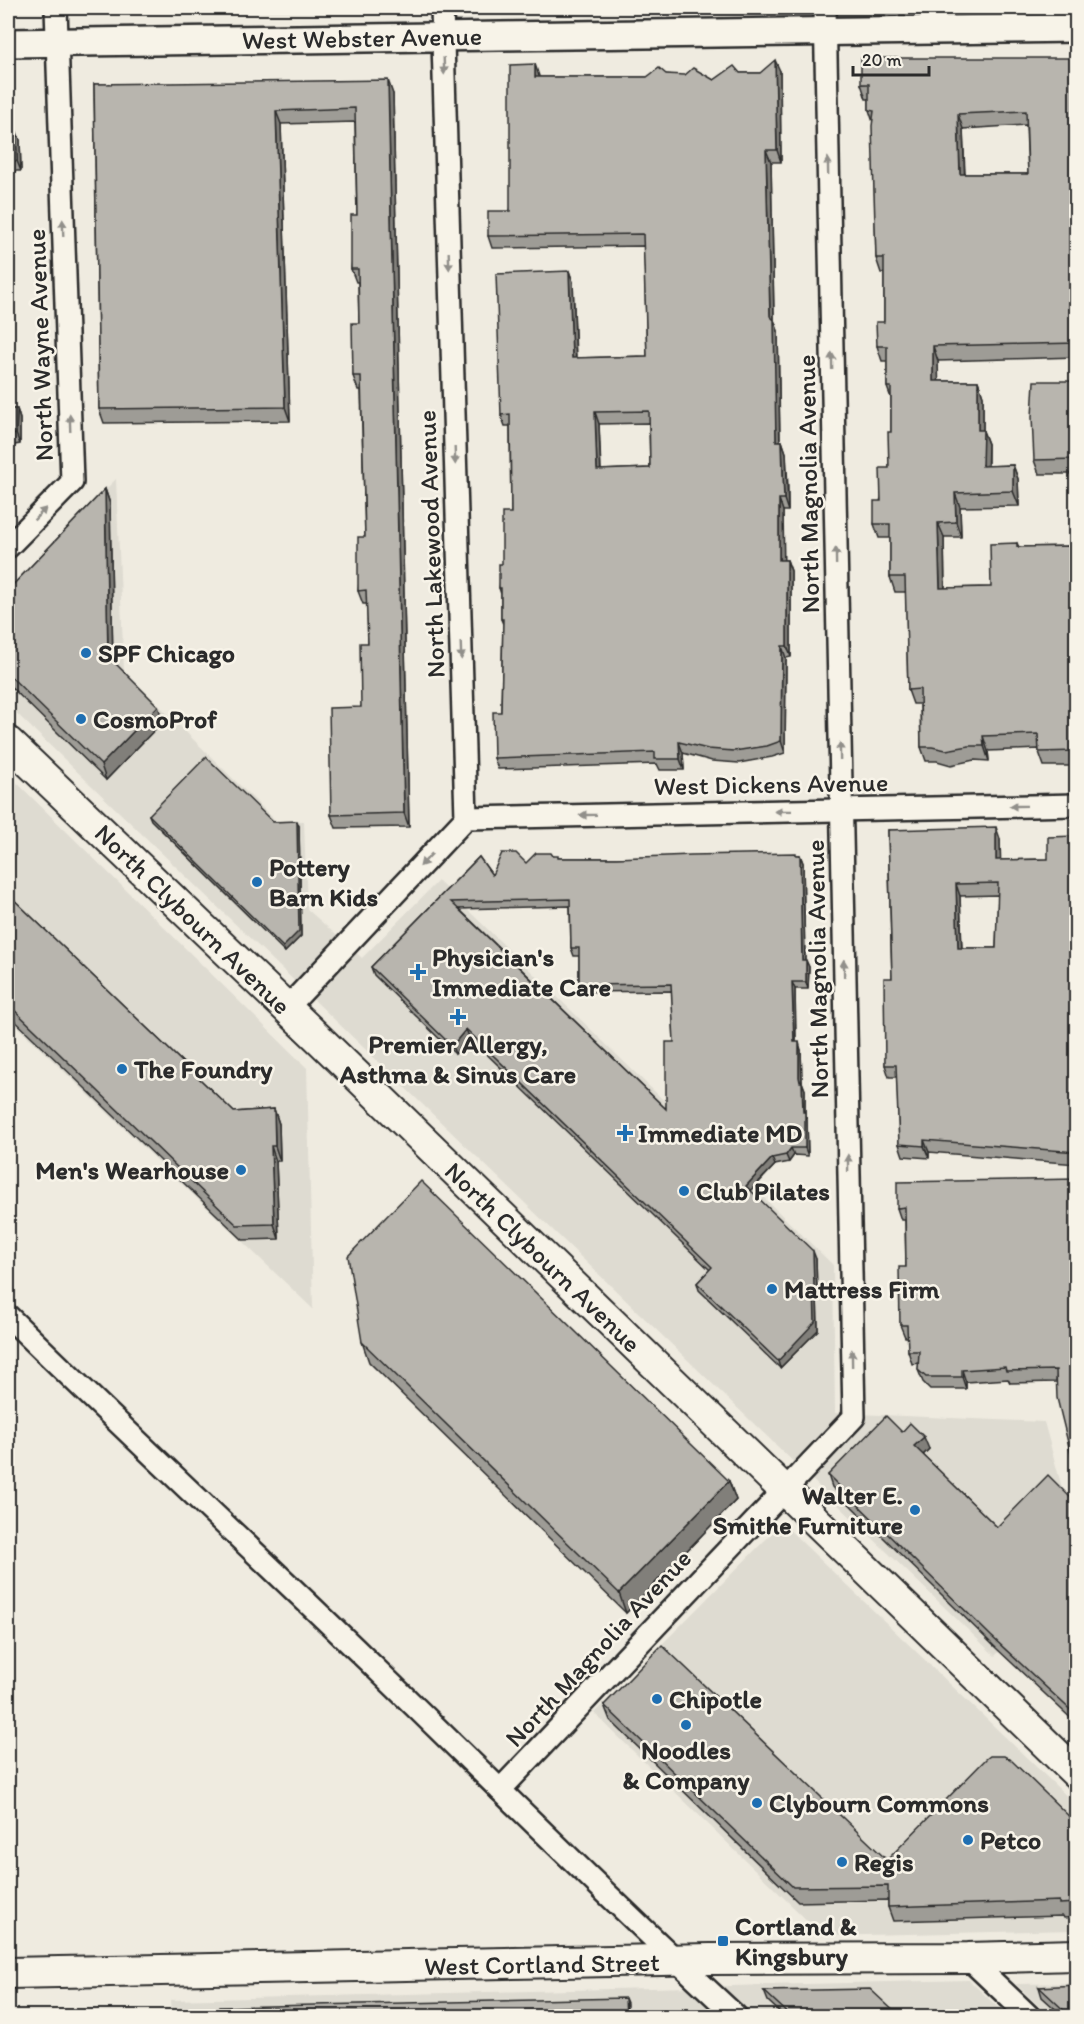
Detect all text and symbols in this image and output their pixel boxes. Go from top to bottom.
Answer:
street label: West Webster Avenue [242,20,482,56]
scale bar [853,39,930,77]
text: 20 m [862,49,902,71]
one-way arrow [439,56,448,75]
one-way arrow [823,157,833,176]
one-way arrow [59,219,68,238]
street label: North Wayne Avenue [20,228,60,462]
one-way arrow [445,251,454,270]
one-way arrow [827,352,837,371]
street label: North Magnolia Avenue [790,354,826,614]
street label: North Lakewood Avenue [410,409,452,679]
one-way arrow [65,414,75,433]
one-way arrow [450,446,460,465]
one-way arrow [32,508,46,522]
one-way arrow [831,547,841,566]
place label: SPF Chicago [98,637,235,669]
one-way arrow [456,641,465,660]
marker: SPF Chicago [79,646,93,660]
place label: CosmoProf [93,703,218,735]
marker: CosmoProf [74,712,88,726]
one-way arrow [835,742,845,761]
street label: West Dickens Avenue [653,766,889,802]
one-way arrow [1009,801,1028,811]
one-way arrow [773,806,792,816]
one-way arrow [578,810,597,820]
street label: North Clybourn Avenue [88,817,298,1021]
street label: North Magnolia Avenue [799,839,835,1099]
place label: Pottery Barn Kids [269,851,378,913]
one-way arrow [419,853,433,867]
marker: Pottery Barn Kids [250,875,264,889]
place label: Physician's Immediate Care [432,941,611,1003]
one-way arrow [839,959,849,978]
marker: Physician's Immediate Care [409,963,427,981]
marker: Premier Allergy, Asthma & Sinus Care [449,1008,467,1026]
place label: Premier Allergy, Asthma & Sinus Care [339,1028,576,1090]
place label: The Foundry [133,1053,273,1085]
marker: The Foundry [115,1062,129,1076]
place label: Immediate MD [638,1117,802,1149]
marker: Immediate MD [616,1124,634,1142]
place label: Men's Wearhouse [35,1154,229,1186]
one-way arrow [843,1154,853,1173]
street label: North Clybourn Avenue [438,1155,648,1359]
marker: Men's Wearhouse [234,1163,248,1177]
place label: Club Pilates [696,1175,830,1207]
marker: Club Pilates [677,1184,691,1198]
place label: Mattress Firm [784,1273,941,1305]
marker: Mattress Firm [765,1282,779,1296]
one-way arrow [847,1349,857,1368]
place label: Walter E. Smithe Furniture [713,1479,903,1541]
marker: Walter E. Smithe Furniture [908,1503,922,1517]
street label: North Magnolia Avenue [498,1542,698,1754]
place label: Chipotle [669,1683,762,1715]
marker: Chipotle [650,1692,664,1706]
marker: Noodles & Company [679,1718,693,1732]
place label: Noodles & Company [622,1734,750,1796]
place label: Clybourn Commons [769,1787,989,1819]
marker: Clybourn Commons [750,1796,764,1810]
place label: Petco [980,1824,1041,1856]
marker: Petco [961,1833,975,1847]
place label: Regis [854,1846,914,1878]
marker: Regis [835,1855,849,1869]
place label: Cortland & Kingsbury [735,1910,857,1972]
marker: Cortland & Kingsbury [716,1934,730,1948]
street label: West Cortland Street [424,1946,660,1982]

